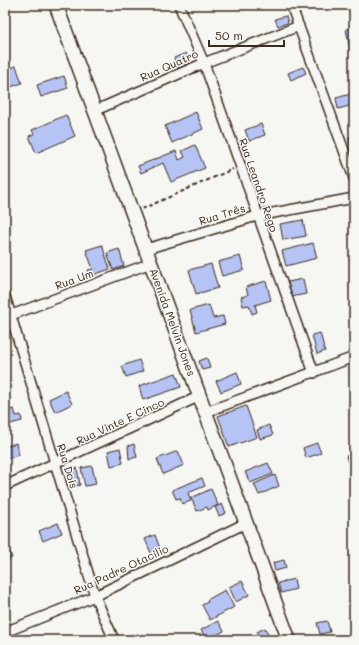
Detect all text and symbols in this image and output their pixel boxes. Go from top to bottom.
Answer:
scale bar [209,22,284,48]
text: 50 m [215,27,243,43]
street label: Rua Quatro [138,45,201,84]
street label: Rua Leandro Rego [236,136,282,234]
street label: Rua Três [197,200,247,228]
street label: Rua Um [53,265,95,293]
street label: Avenida Melvin Jones [146,266,200,378]
street label: Rua Vinte E Cinco [74,394,167,448]
street label: Rua Dois [54,442,82,490]
street label: Rua Padre Otacilio [71,540,171,598]

